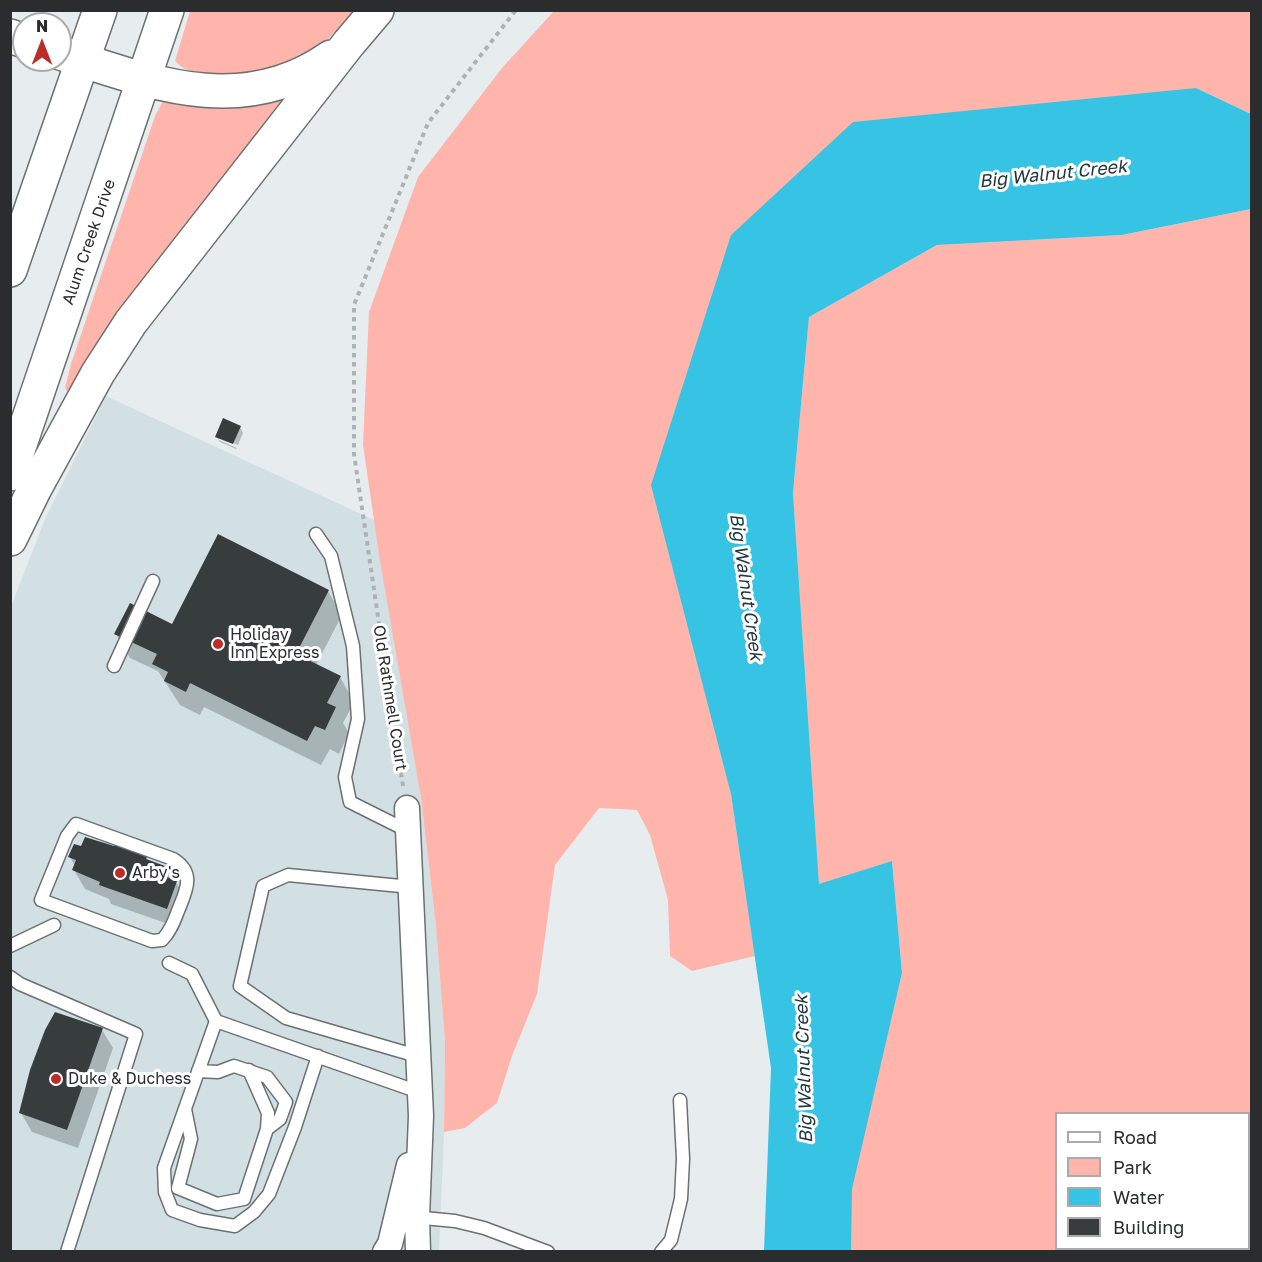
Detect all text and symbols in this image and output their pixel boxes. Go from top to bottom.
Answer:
north arrow [12,12,72,72]
text: N [36,16,48,36]
water label: Big Walnut Creek [978,155,1128,193]
street label: Alum Creek Drive [59,177,119,307]
water label: Big Walnut Creek [725,512,767,662]
street label: Old Rathmell Court [369,624,411,772]
place label: Holiday Inn Express [230,625,319,663]
marker: Holiday Inn Express [211,637,225,651]
place label: Arby's [132,863,180,883]
marker: Arby's [113,866,127,880]
water label: Big Walnut Creek [791,994,817,1144]
place label: Duke & Duchess [68,1069,191,1089]
marker: Duke & Duchess [49,1072,63,1086]
legend [1055,1112,1250,1250]
text: Road [1113,1126,1157,1148]
text: Park [1113,1156,1152,1178]
text: Water [1113,1186,1164,1208]
text: Building [1113,1216,1184,1238]

